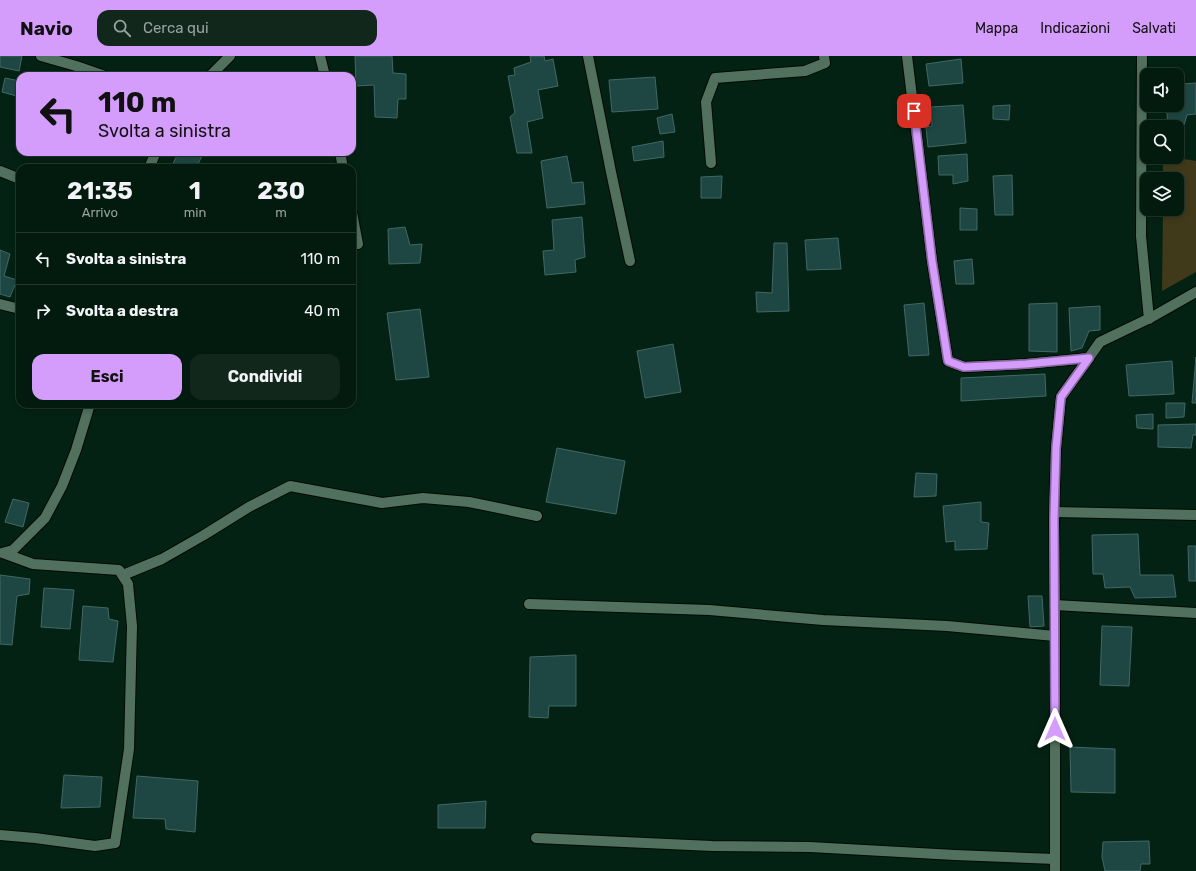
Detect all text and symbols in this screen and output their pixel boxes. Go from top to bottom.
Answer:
search box [97,10,377,46]
text: Navio [20,17,73,40]
icon: search [111,17,133,39]
text: Cerca qui [143,19,209,37]
text: Mappa [975,20,1018,37]
text: Indicazioni [1040,20,1110,37]
text: Salvati [1132,20,1176,37]
map controls [1140,68,1184,216]
button: sound [1140,68,1184,112]
text: 110 m [98,86,176,119]
icon: left [32,88,84,140]
pin [897,94,931,128]
icon: arrive [903,100,925,122]
text: Svolta a sinistra [98,120,231,142]
button: search [1140,120,1184,164]
button: layers [1140,172,1184,216]
text: 21:35 [67,177,133,205]
text: 1 [189,177,201,205]
text: 230 [257,177,305,205]
text: Arrivo [82,205,118,220]
text: min [184,205,206,220]
text: m [275,205,287,220]
icon: left [32,248,54,270]
text: Svolta a sinistra [66,250,186,268]
text: 110 m [301,250,340,268]
icon: right [32,300,54,322]
text: Svolta a destra [66,302,178,320]
text: 40 m [304,302,340,320]
button: Esci [32,354,182,400]
button: Condividi [190,354,340,400]
position arrow [1034,708,1076,750]

